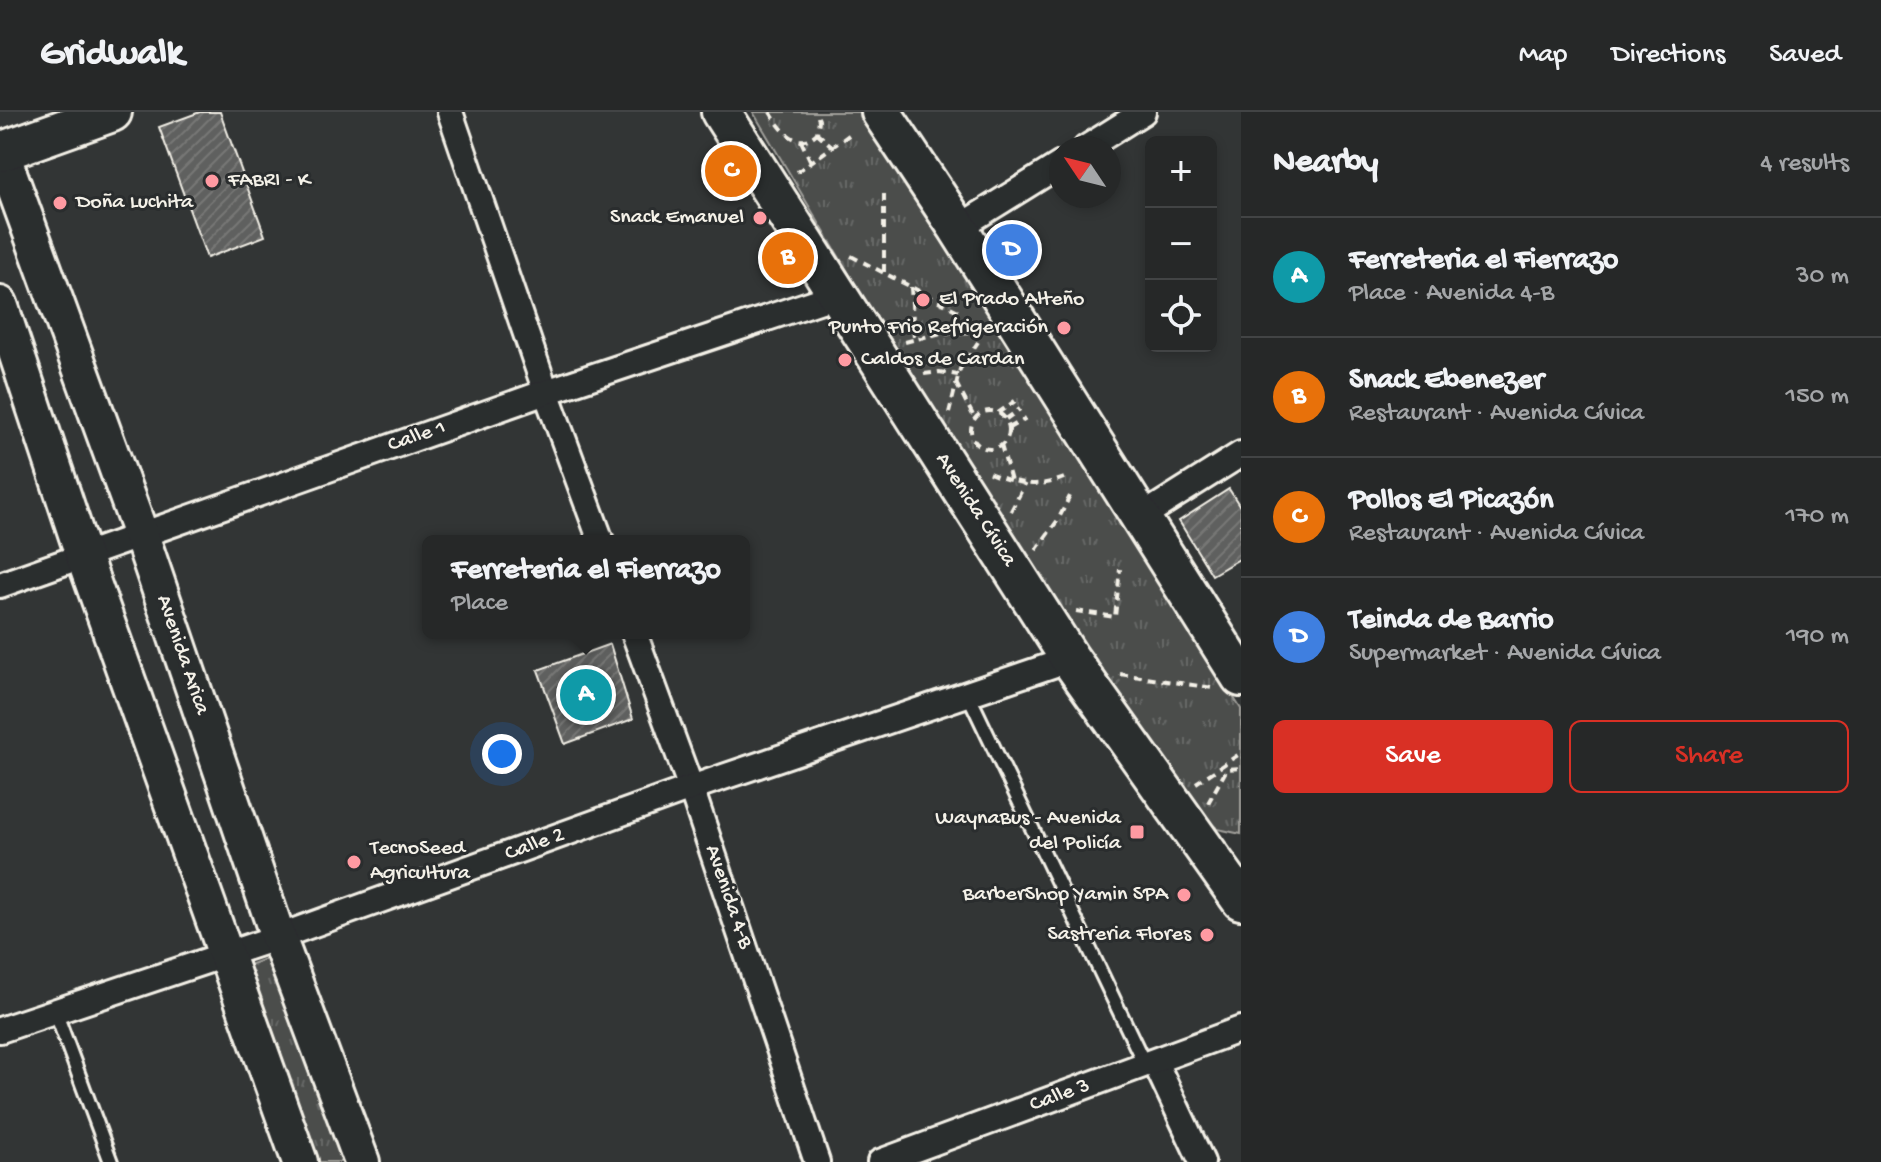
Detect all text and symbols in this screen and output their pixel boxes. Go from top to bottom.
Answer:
text: Gridwalk [40,33,184,77]
text: Map [1519,39,1567,72]
text: Directions [1611,39,1725,72]
text: Saved [1769,39,1841,72]
north arrow [1049,136,1121,208]
map controls [1145,136,1217,352]
button: + [1145,136,1217,208]
pin: C [705,141,757,201]
text: Nearby [1273,144,1378,184]
text: 4 results [1760,149,1849,180]
place label: FABRI - K [227,168,313,194]
marker: FABRI - K [203,172,221,190]
place label: Doña Luchita [74,190,194,216]
marker: Doña Luchita [51,194,69,212]
place label: Snack Emanuel [610,205,744,231]
button: − [1145,208,1217,280]
marker: Snack Emanuel [751,209,769,227]
pin: D [986,220,1038,280]
pin: B [762,228,814,288]
text: Ferreteria el Fierrazo [1349,244,1618,279]
text: A [1291,262,1307,293]
text: 30 m [1796,262,1849,293]
text: Place · Avenida 4-B [1349,279,1554,310]
button: locate [1145,280,1217,352]
place label: El Prado Alteño [939,287,1084,313]
marker: El Prado Alteño [914,291,932,309]
place label: Punto Frio Refrigeración [828,315,1049,341]
marker: Punto Frio Refrigeración [1055,319,1073,337]
place label: Caldos de Cardan [861,347,1025,373]
marker: Caldos de Cardan [836,351,854,369]
text: Snack Ebenezer [1349,364,1544,399]
text: B [1292,382,1306,413]
text: 150 m [1785,382,1849,413]
text: Restaurant · Avenida Cívica [1349,399,1644,430]
street label: Calle 1 [385,415,449,459]
street label: Avenida Cívica [929,448,1022,572]
text: Pollos El Picazón [1349,484,1553,519]
text: C [1292,502,1306,533]
text: 170 m [1786,502,1849,533]
text: Restaurant · Avenida Cívica [1349,519,1644,550]
popup [422,535,750,639]
text: Ferreteria el Fierrazo [451,554,721,589]
text: Place [451,589,508,620]
street label: Avenida Arica [149,592,215,719]
text: Teinda de Barrio [1349,604,1554,639]
text: D [1291,622,1307,653]
text: 190 m [1786,622,1849,653]
text: Supermarket · Avenida Cívica [1349,639,1661,670]
pin: A [560,665,612,725]
button: Save [1273,720,1553,793]
button: Share [1569,720,1849,793]
your location [482,734,522,774]
place label: WaynaBus - Avenida del Policía [935,806,1122,857]
street label: Calle 2 [502,822,568,868]
marker: WaynaBus - Avenida del Policía [1128,823,1146,841]
place label: TecnoSeed Agricultura [368,836,471,887]
street label: Avenida 4-B [698,842,758,953]
marker: TecnoSeed Agricultura [345,853,363,871]
place label: BarberShop Yamin SPA [962,882,1169,908]
marker: BarberShop Yamin SPA [1175,886,1193,904]
place label: Sastreria Flores [1048,922,1192,948]
marker: Sastreria Flores [1198,926,1216,944]
street label: Calle 3 [1027,1073,1093,1119]

